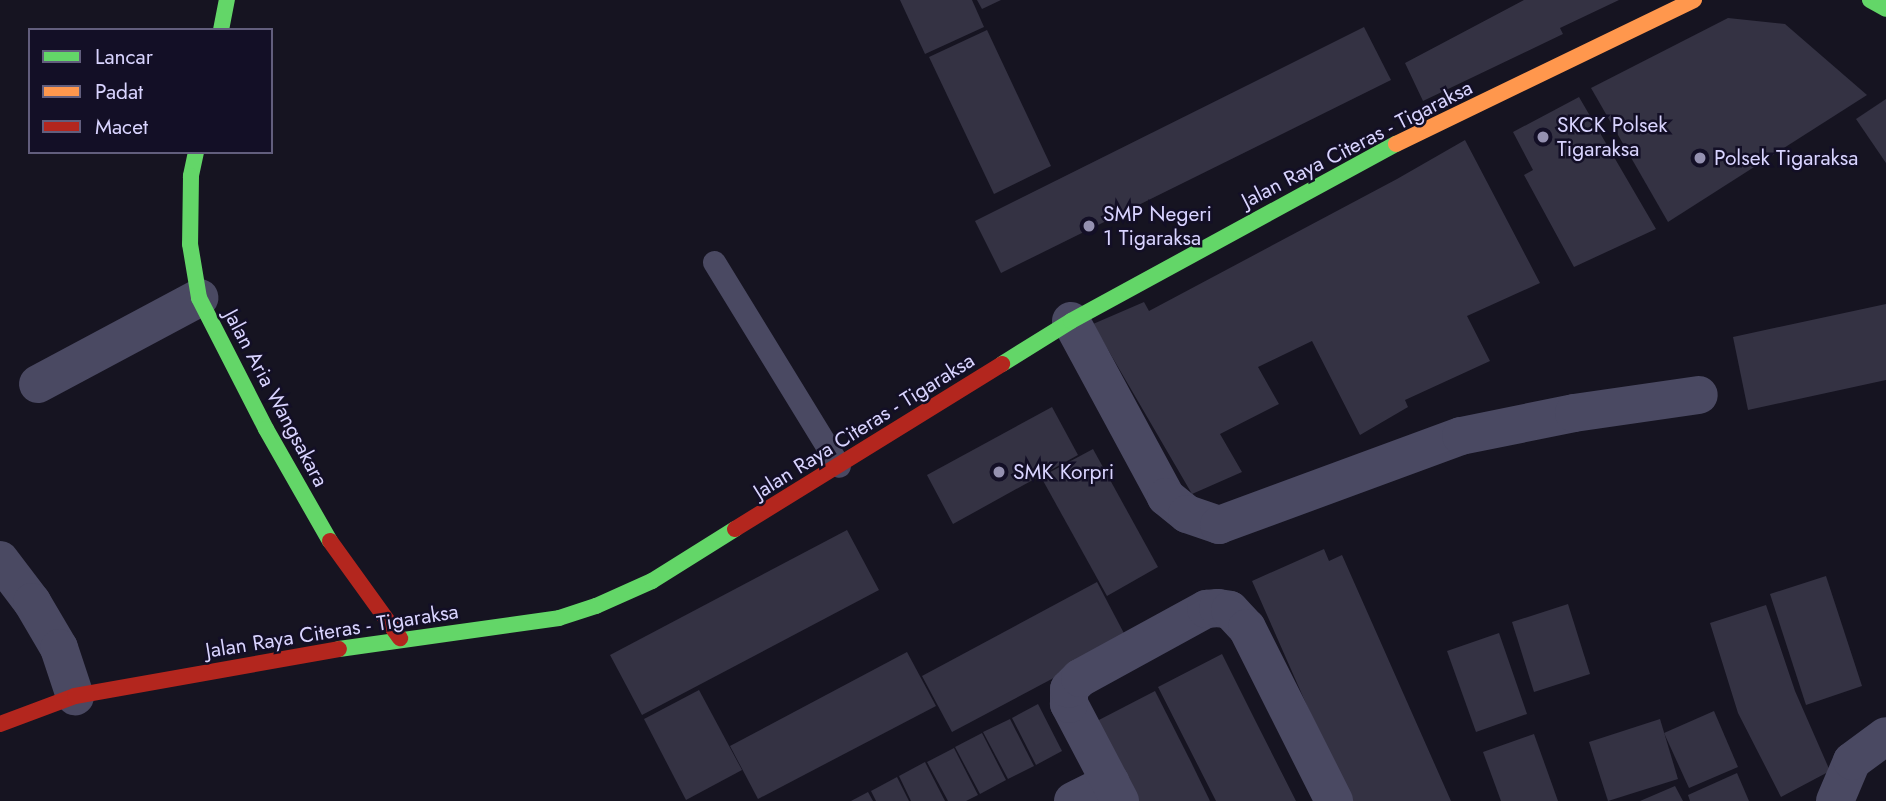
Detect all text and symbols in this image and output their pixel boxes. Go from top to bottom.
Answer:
legend [28,28,273,154]
text: Lancar [95,42,153,72]
street label: Jalan Raya Citeras - Tigaraksa [1237,75,1477,213]
text: Padat [95,77,143,107]
text: Macet [95,112,148,142]
place label: SKCK Polsek Tigaraksa [1557,112,1668,162]
marker: SKCK Polsek Tigaraksa [1535,129,1551,145]
place label: Polsek Tigaraksa [1714,145,1858,171]
marker: Polsek Tigaraksa [1692,150,1708,166]
place label: SMP Negeri 1 Tigaraksa [1103,201,1212,251]
marker: SMP Negeri 1 Tigaraksa [1081,218,1097,234]
street label: Jalan Aria Wangsakara [219,305,333,491]
street label: Jalan Raya Citeras - Tigaraksa [749,348,979,504]
place label: SMK Korpri [1013,459,1114,485]
marker: SMK Korpri [991,464,1007,480]
street label: Jalan Raya Citeras - Tigaraksa [204,599,460,663]

